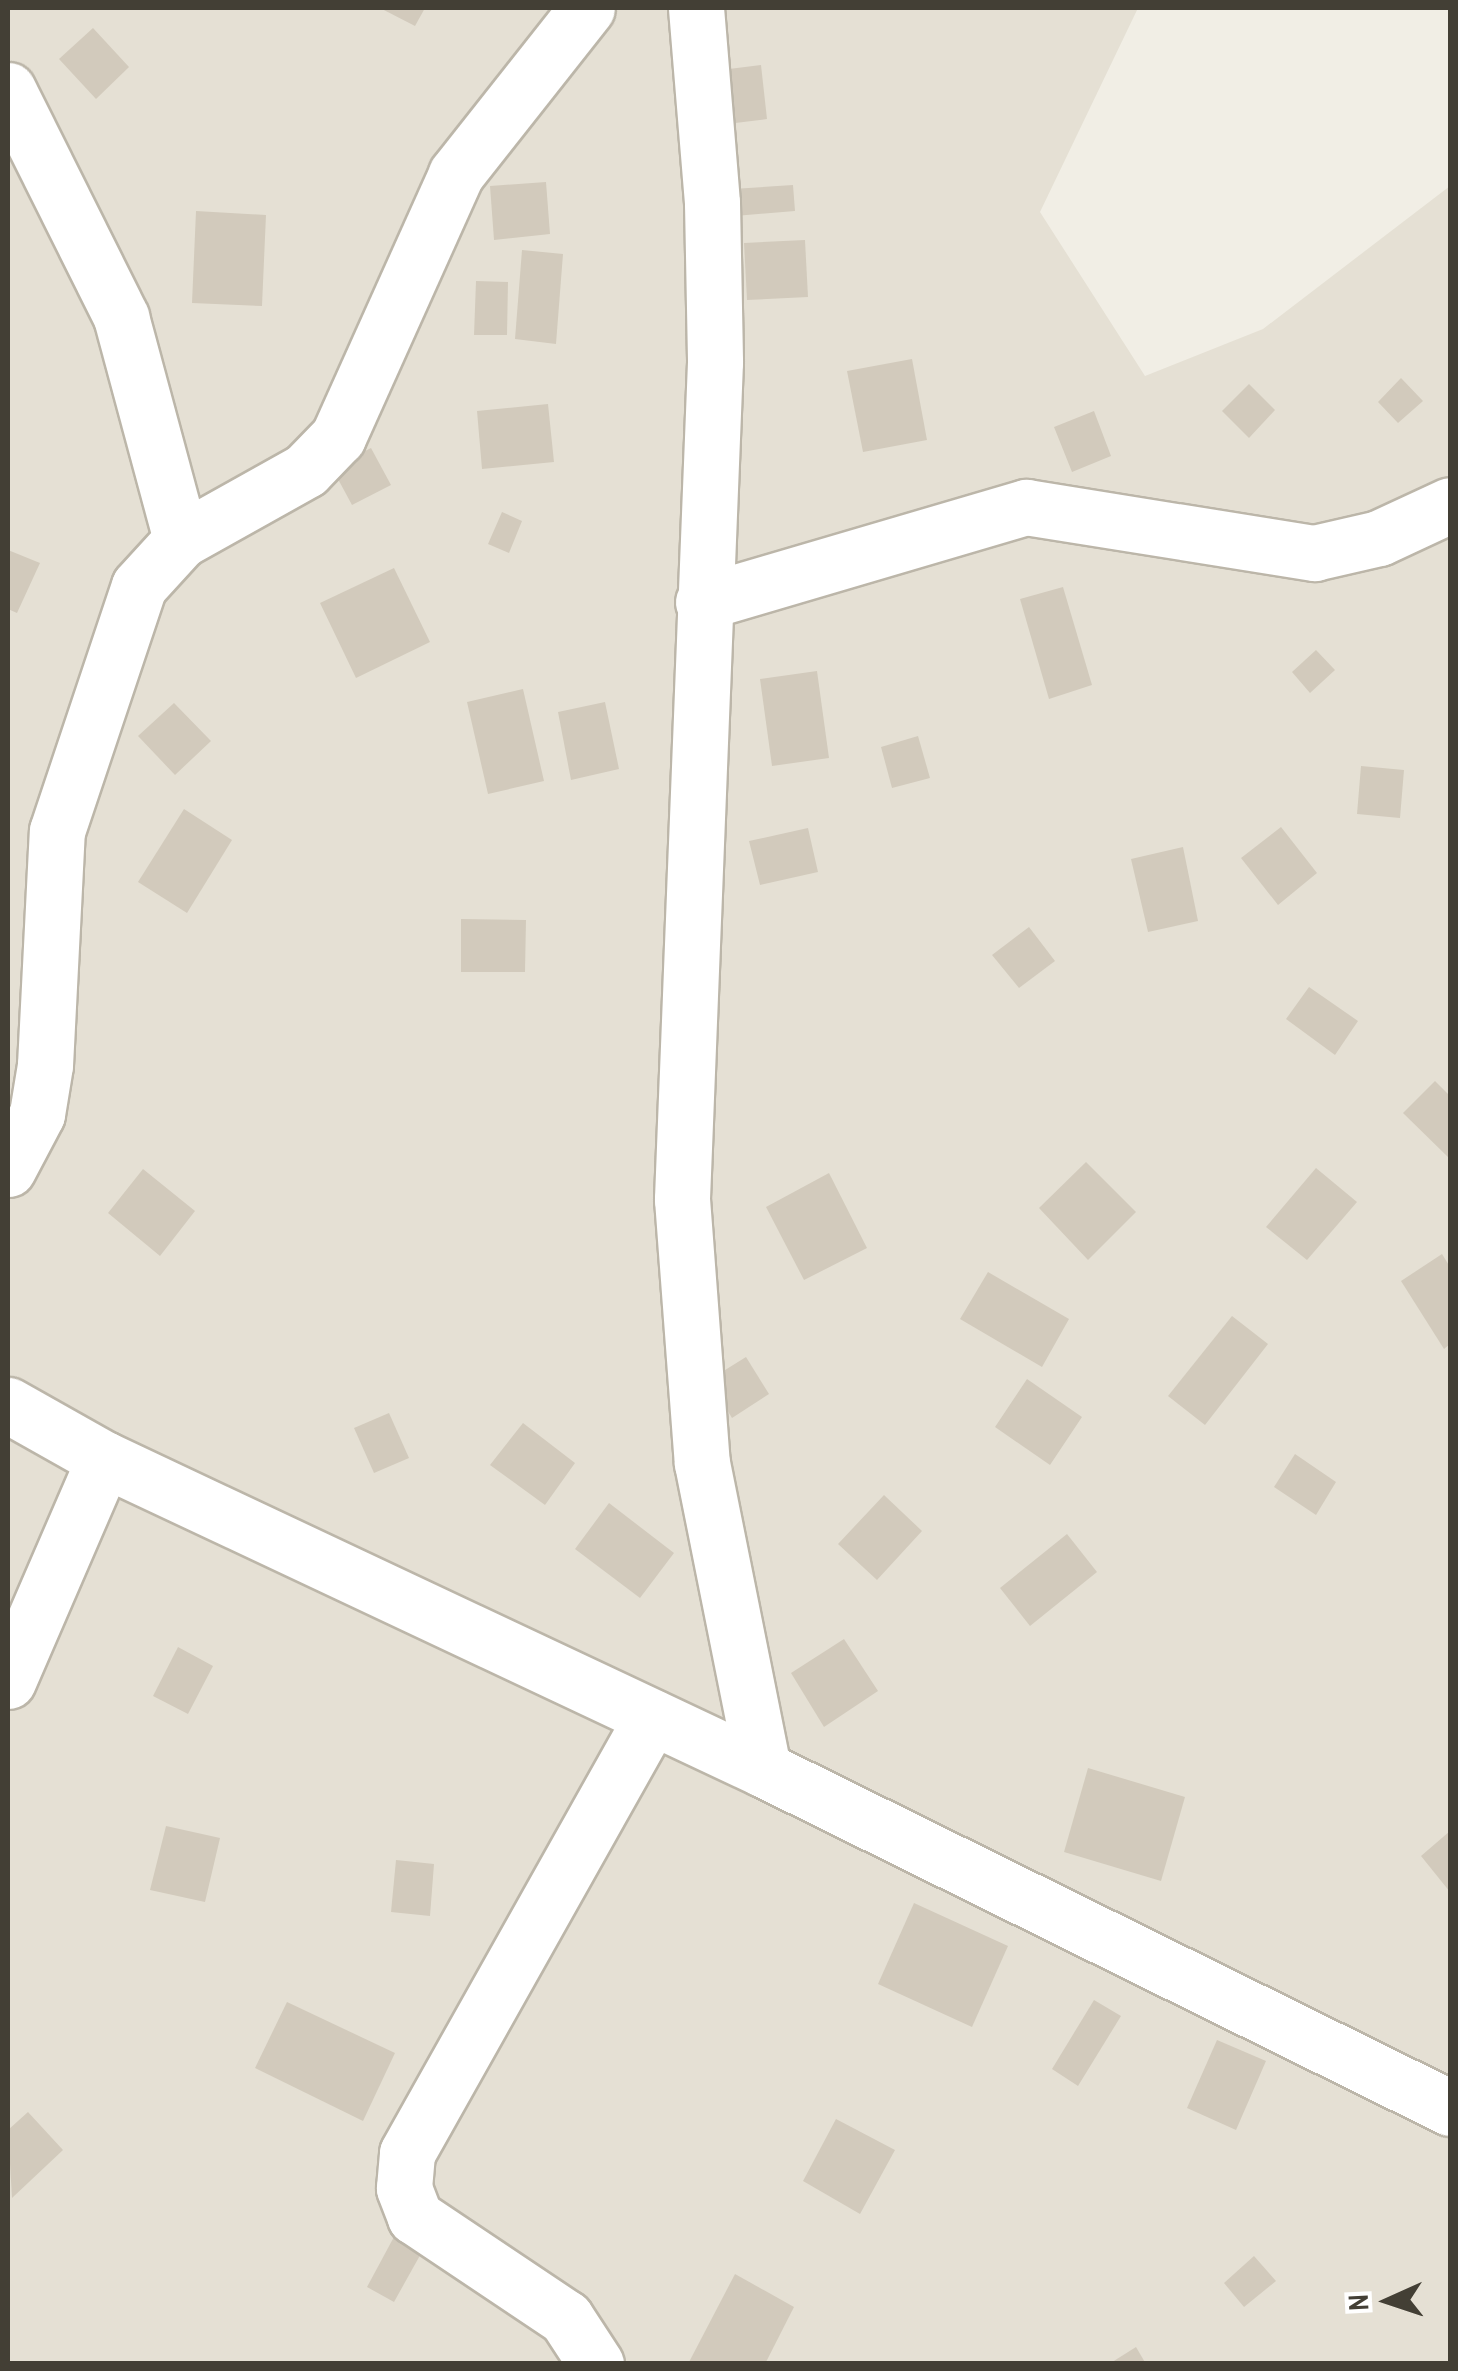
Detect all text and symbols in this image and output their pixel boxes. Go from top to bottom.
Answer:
north arrow [1338,2251,1438,2351]
text: N [1339,2293,1377,2312]

